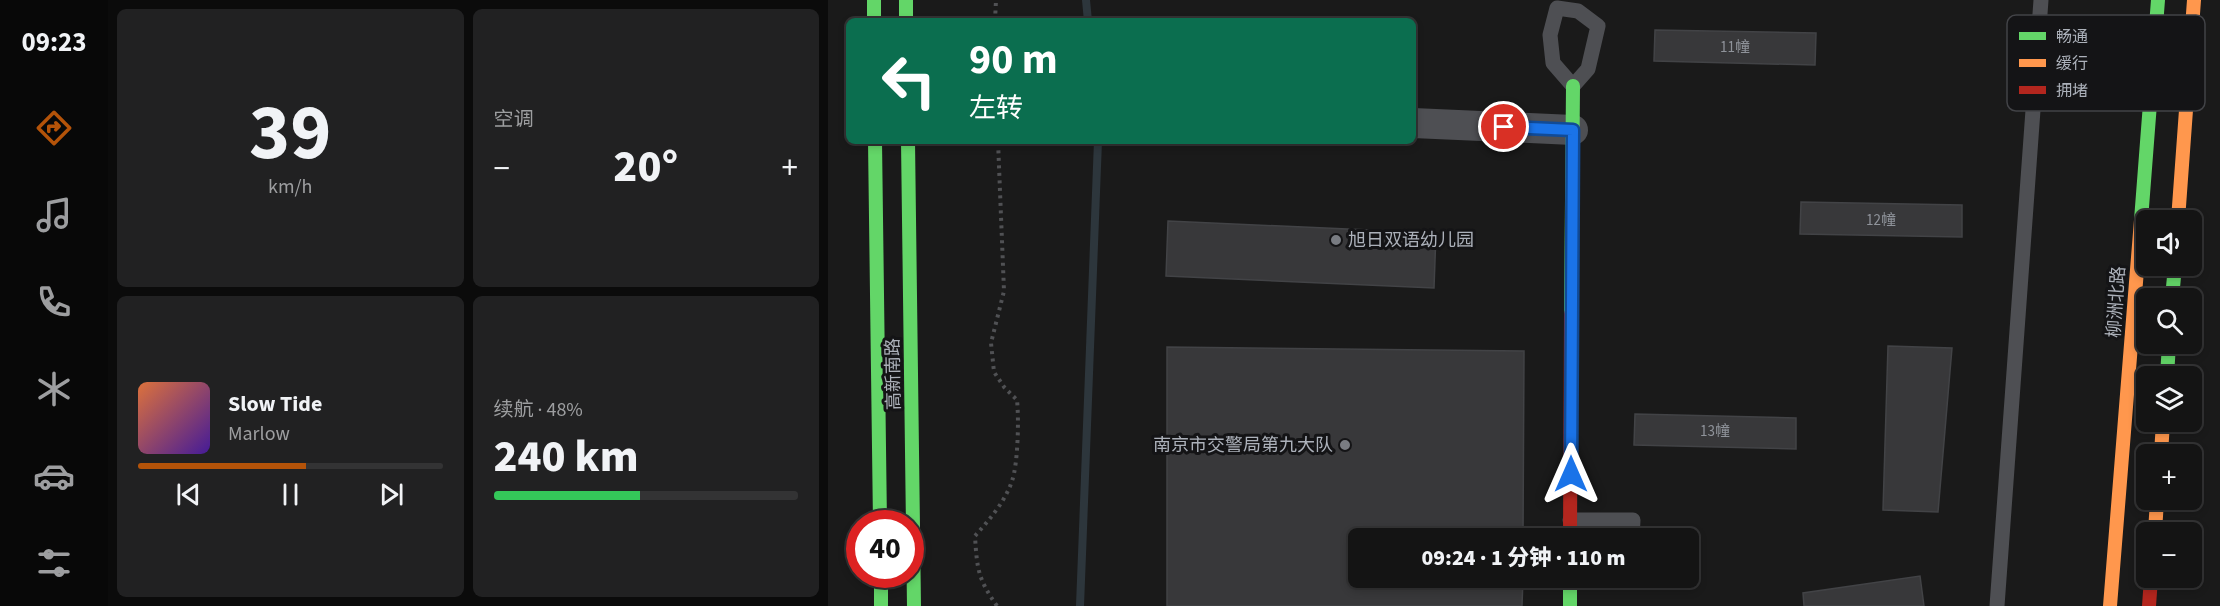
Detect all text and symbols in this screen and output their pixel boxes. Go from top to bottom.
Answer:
legend [2007,15,2205,111]
text: 09:23 [21,23,87,62]
text: 畅通 [2056,26,2088,48]
text: 90 m [969,30,1058,90]
house number: 11幢 [1720,37,1750,58]
icon: left [870,42,948,120]
text: 缓行 [2056,53,2088,75]
text: 39 [249,78,331,189]
text: 拥堵 [2056,80,2088,102]
text: 左转 [969,89,1023,128]
pin [1478,101,1529,152]
text: 空调 [494,106,534,134]
icon: directions [33,107,75,149]
icon: arrive [1487,110,1520,143]
text: 20° [613,135,678,199]
text: − [494,145,510,192]
text: + [782,145,798,192]
text: km/h [268,173,312,201]
icon: music [33,194,75,236]
house number: 12幢 [1866,210,1896,231]
map controls [2136,210,2202,588]
button: sound [2136,210,2202,276]
place label: 旭日双语幼儿园 [1348,228,1474,253]
marker: 旭日双语幼儿园 [1329,233,1343,247]
street label: 柳洲北路 [2102,265,2131,339]
icon: phone [33,281,75,323]
button: search [2136,288,2202,354]
street label: 高新南路 [880,338,907,410]
button: layers [2136,366,2202,432]
icon: climate [33,368,75,410]
text: Slow Tide [228,388,322,420]
text: 续航 · 48% [494,396,583,424]
text: Marlow [228,420,290,448]
house number: 13幢 [1700,421,1730,442]
text: 240 km [494,425,639,489]
place label: 南京市交警局第九大队 [1153,433,1333,458]
marker: 南京市交警局第九大队 [1338,438,1352,452]
position arrow [1539,442,1603,506]
button: + [2136,444,2202,510]
icon: car [33,455,75,497]
icon: previous [172,478,205,511]
icon: pause [274,478,307,511]
icon: next [375,478,408,511]
speed limit sign: 40 [846,510,924,588]
button: − [2136,522,2202,588]
icon: filters [33,542,75,584]
text: 09:24 · 1 分钟 · 110 m [1422,542,1625,574]

